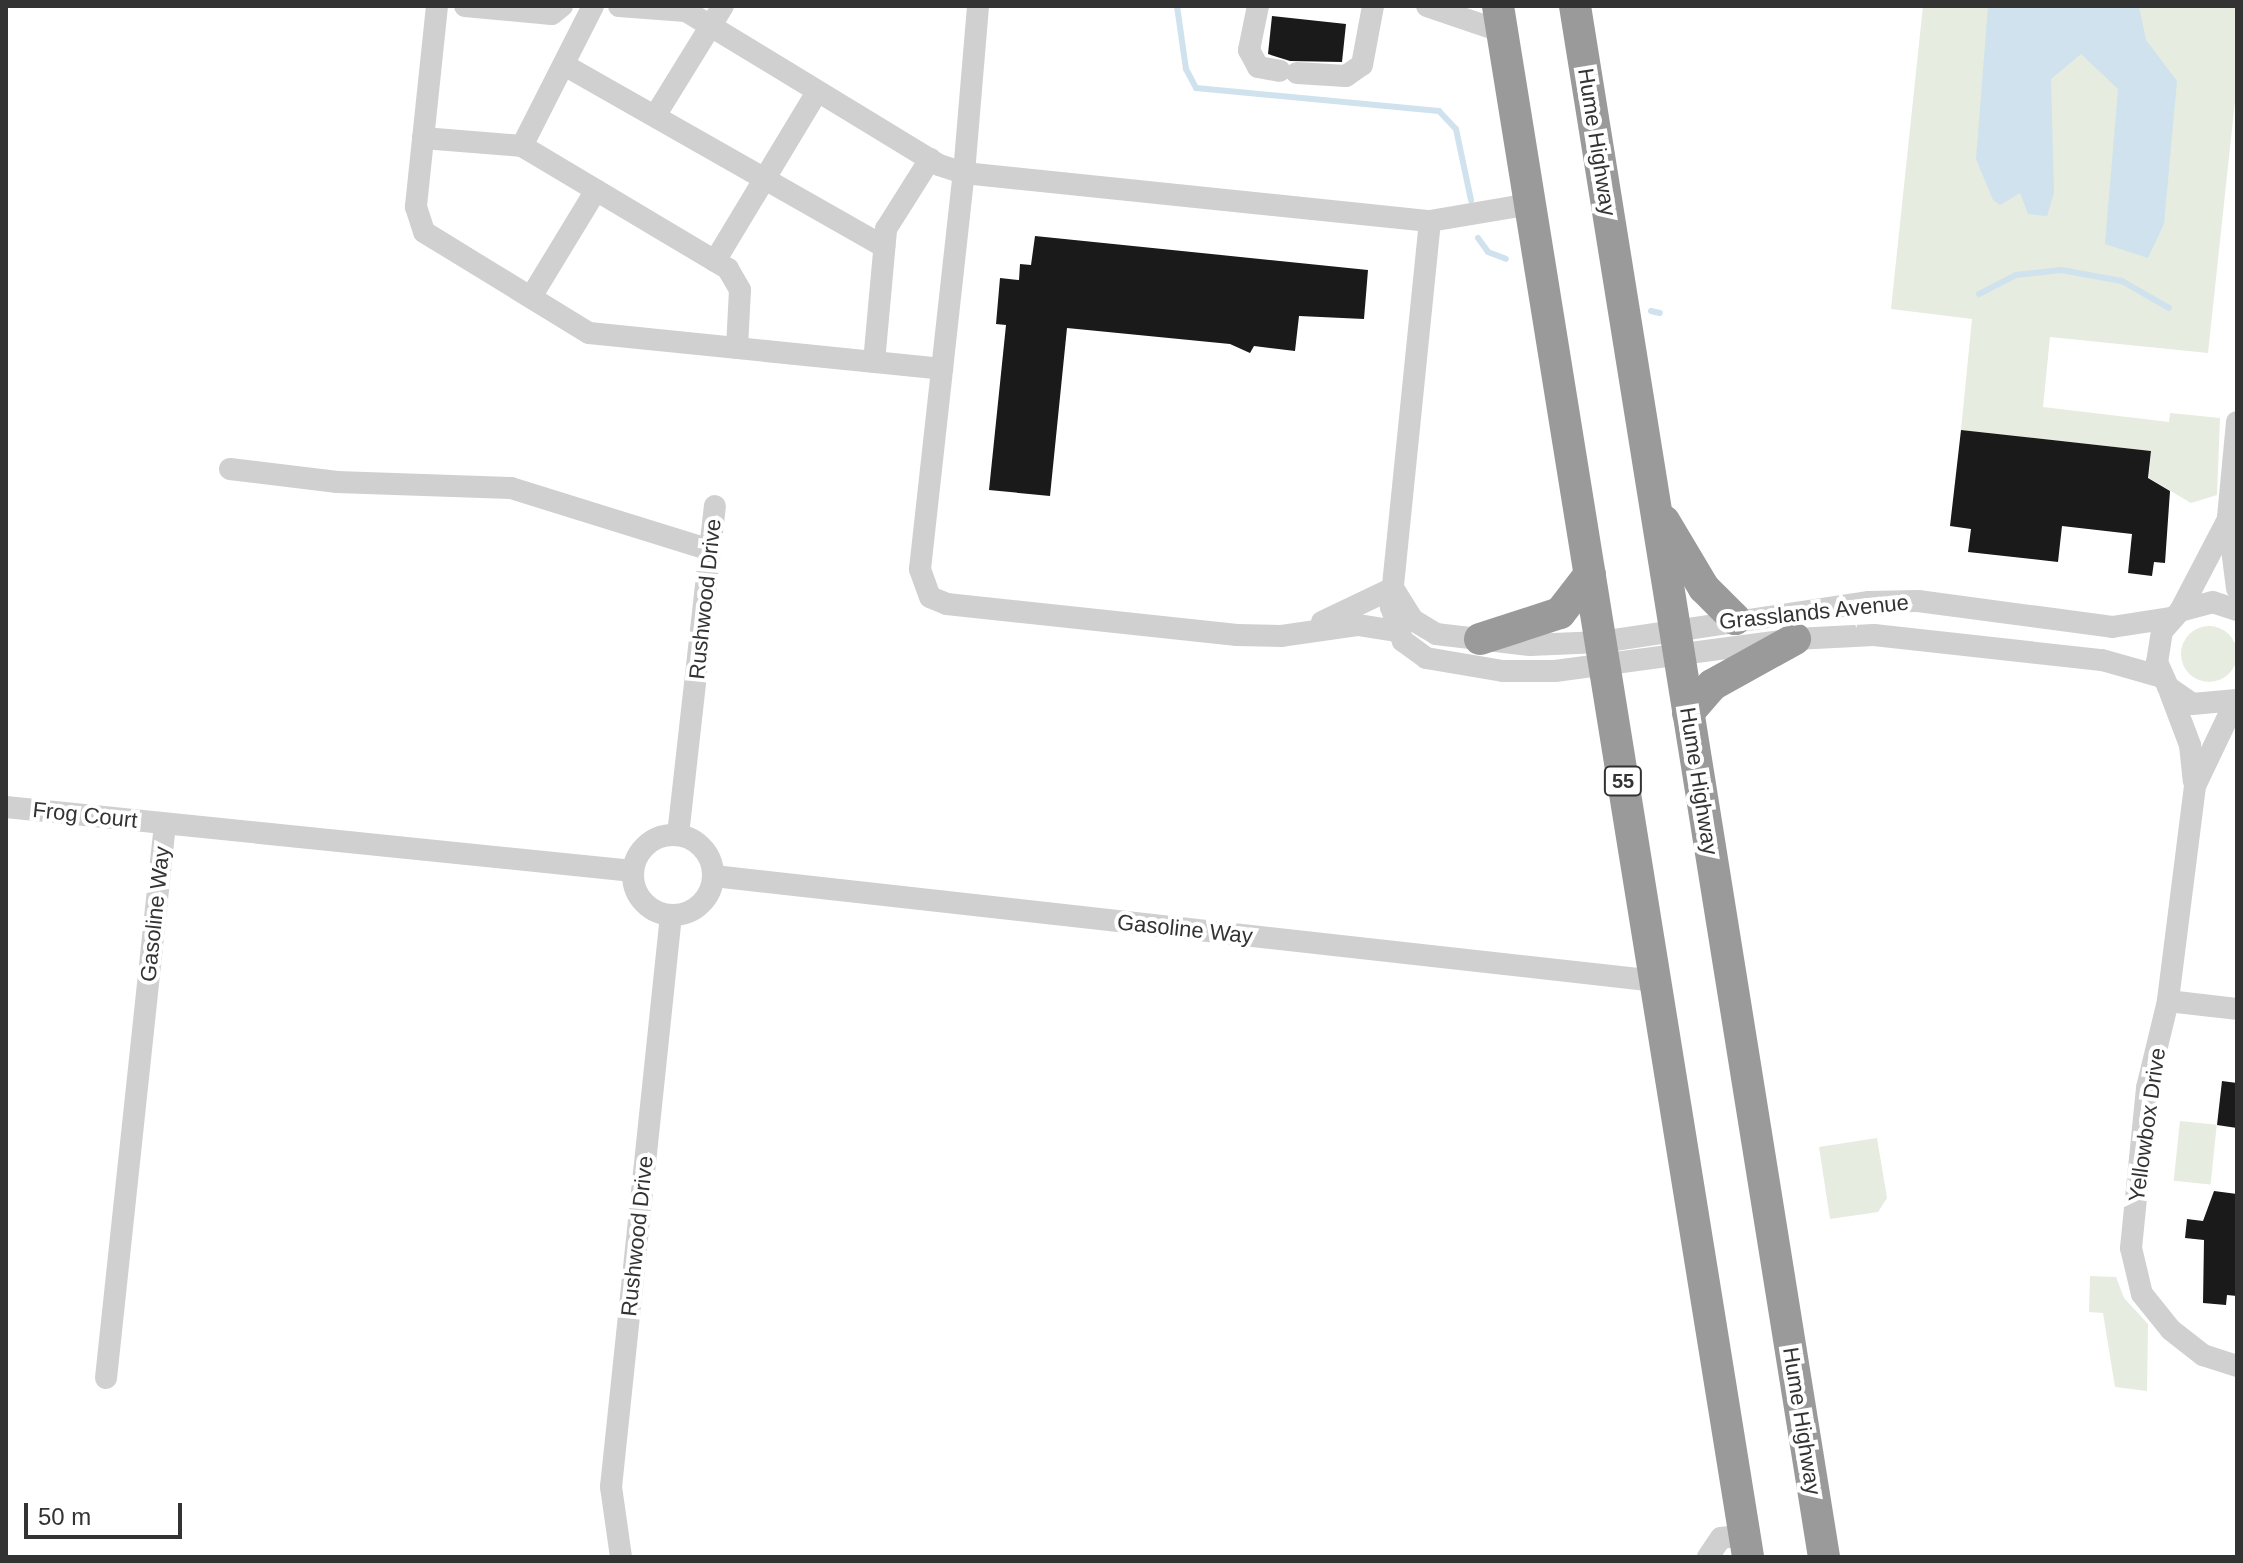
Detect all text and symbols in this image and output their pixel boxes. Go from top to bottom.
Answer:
street label: Hume Highway [1572,66,1622,218]
street label: Rushwood Drive [683,517,727,681]
street label: Grasslands Avenue [1717,589,1911,635]
street label: Hume Highway [1674,705,1724,857]
road number: 55 [1603,765,1643,797]
street label: Frog Court [31,796,139,834]
street label: Gasoline Way [135,845,175,983]
street label: Gasoline Way [1116,909,1254,949]
street label: Yellowbox Drive [2123,1046,2171,1204]
street label: Rushwood Drive [615,1154,659,1318]
street label: Hume Highway [1777,1345,1827,1497]
scale bar [28,1487,186,1537]
text: 50 m [38,1503,91,1530]

